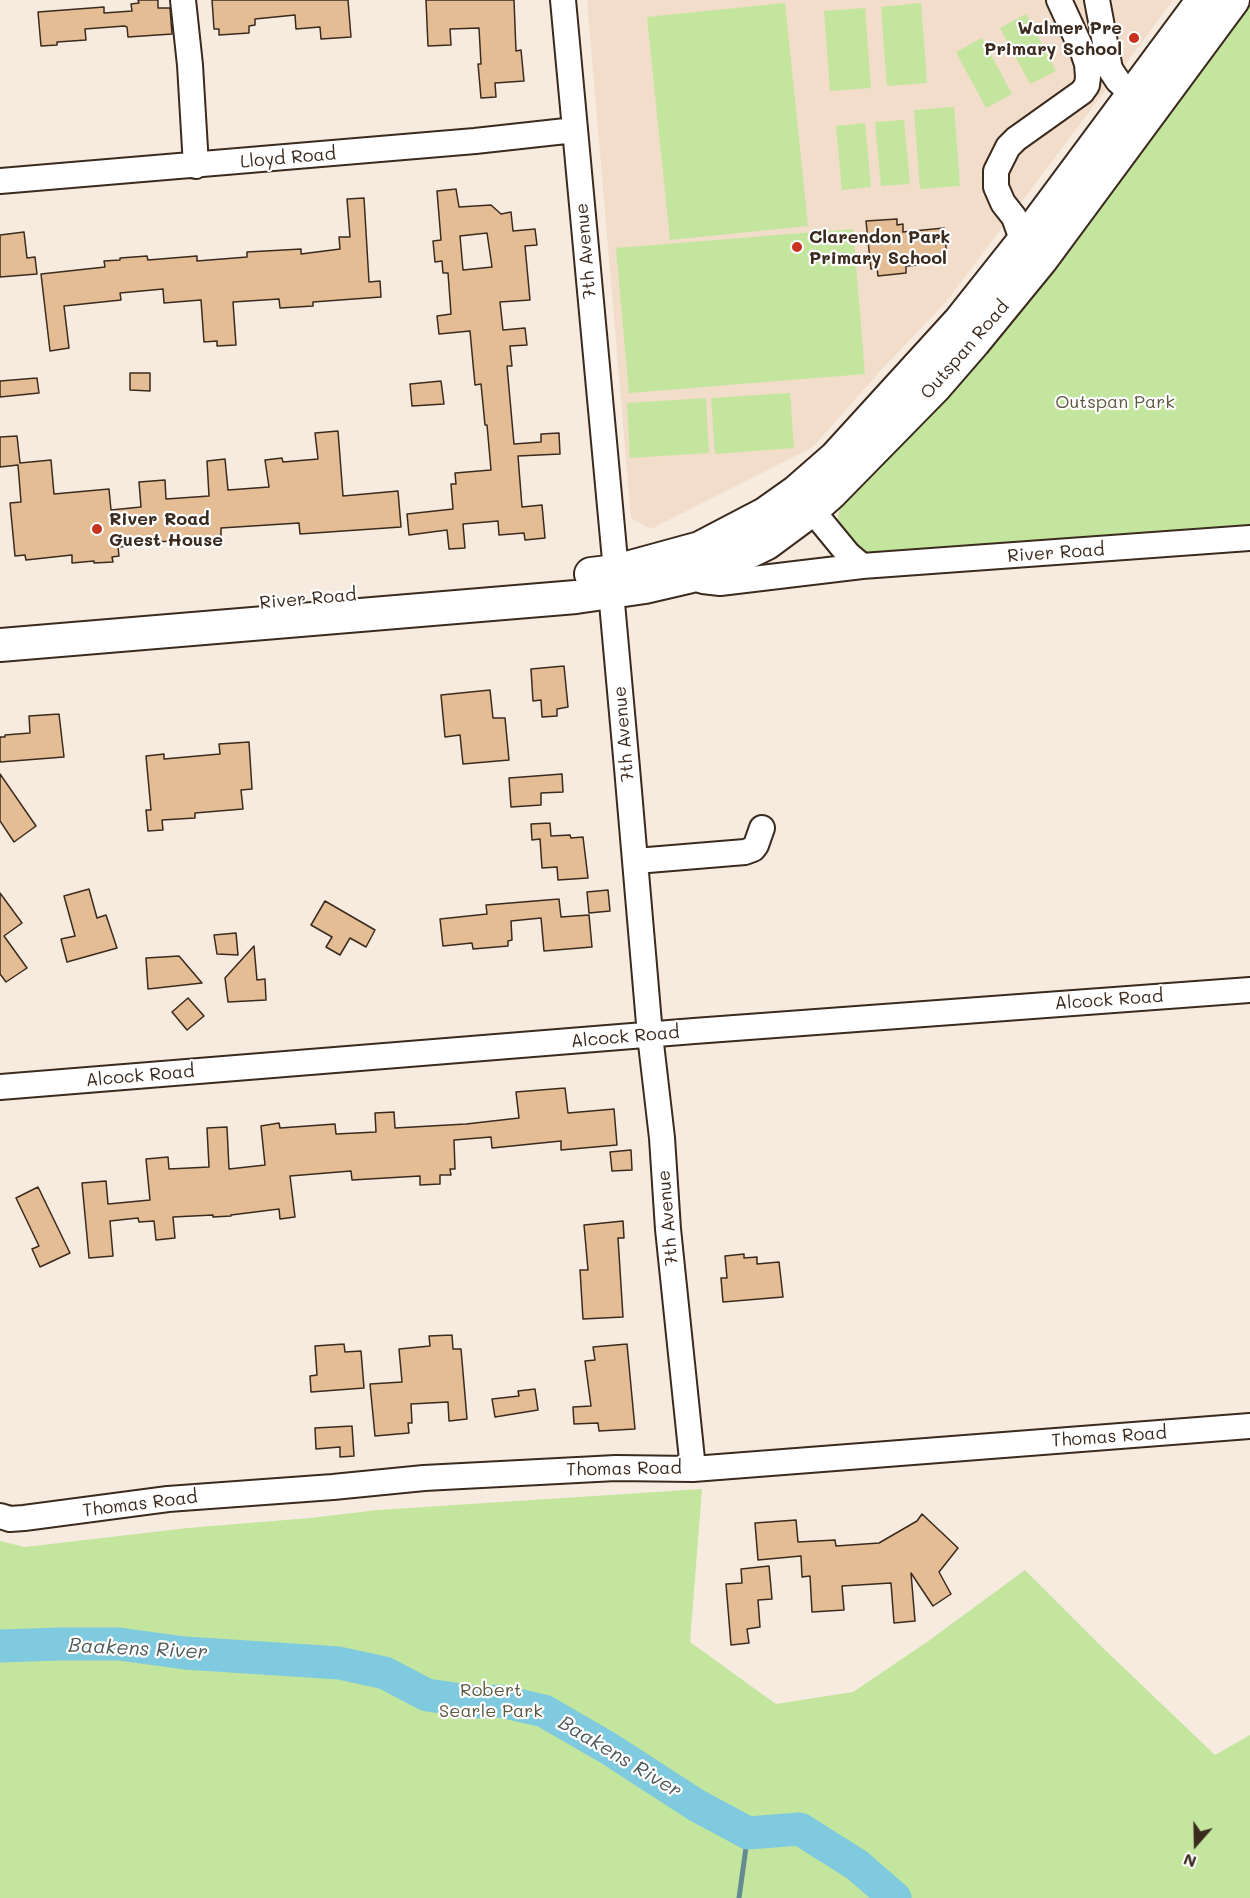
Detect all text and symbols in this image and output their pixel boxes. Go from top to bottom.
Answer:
place label: Walmer Pre Primary School [984,17,1122,60]
marker: Walmer Pre Primary School [1127,31,1141,45]
street label: Lloyd Road [239,143,337,173]
street label: 7th Avenue [571,202,601,300]
place label: Clarendon Park Primary School [809,226,950,268]
marker: Clarendon Park Primary School [790,240,804,254]
street label: Outspan Road [916,296,1014,404]
park label: Outspan Park [1055,391,1175,413]
place label: River Road Guest House [109,508,223,550]
marker: River Road Guest House [90,522,104,536]
street label: River Road [1007,539,1105,567]
street label: River Road [259,584,357,614]
street label: 7th Avenue [609,685,639,783]
street label: Alcock Road [1054,985,1164,1015]
street label: Alcock Road [570,1021,680,1053]
street label: Alcock Road [85,1060,195,1092]
street label: 7th Avenue [653,1169,683,1267]
street label: Thomas Road [1051,1422,1167,1452]
street label: Thomas Road [566,1457,682,1481]
street label: Thomas Road [81,1486,199,1522]
water label: Baakens River [68,1633,208,1665]
park label: Robert Searle Park [439,1679,543,1722]
water label: Baakens River [554,1711,686,1803]
north arrow [1166,1814,1226,1874]
text: N [1180,1849,1199,1873]

